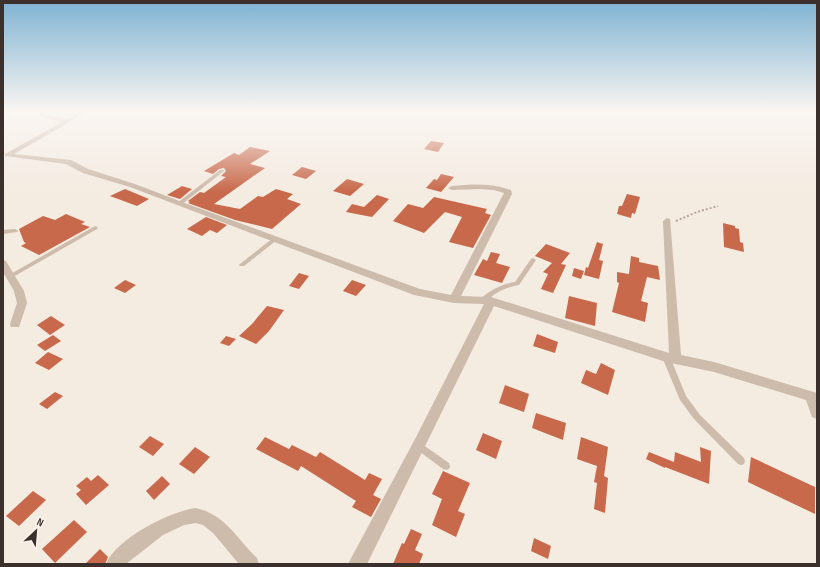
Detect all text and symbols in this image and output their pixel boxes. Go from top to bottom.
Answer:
north arrow [16,511,56,551]
text: N [35,515,46,530]

